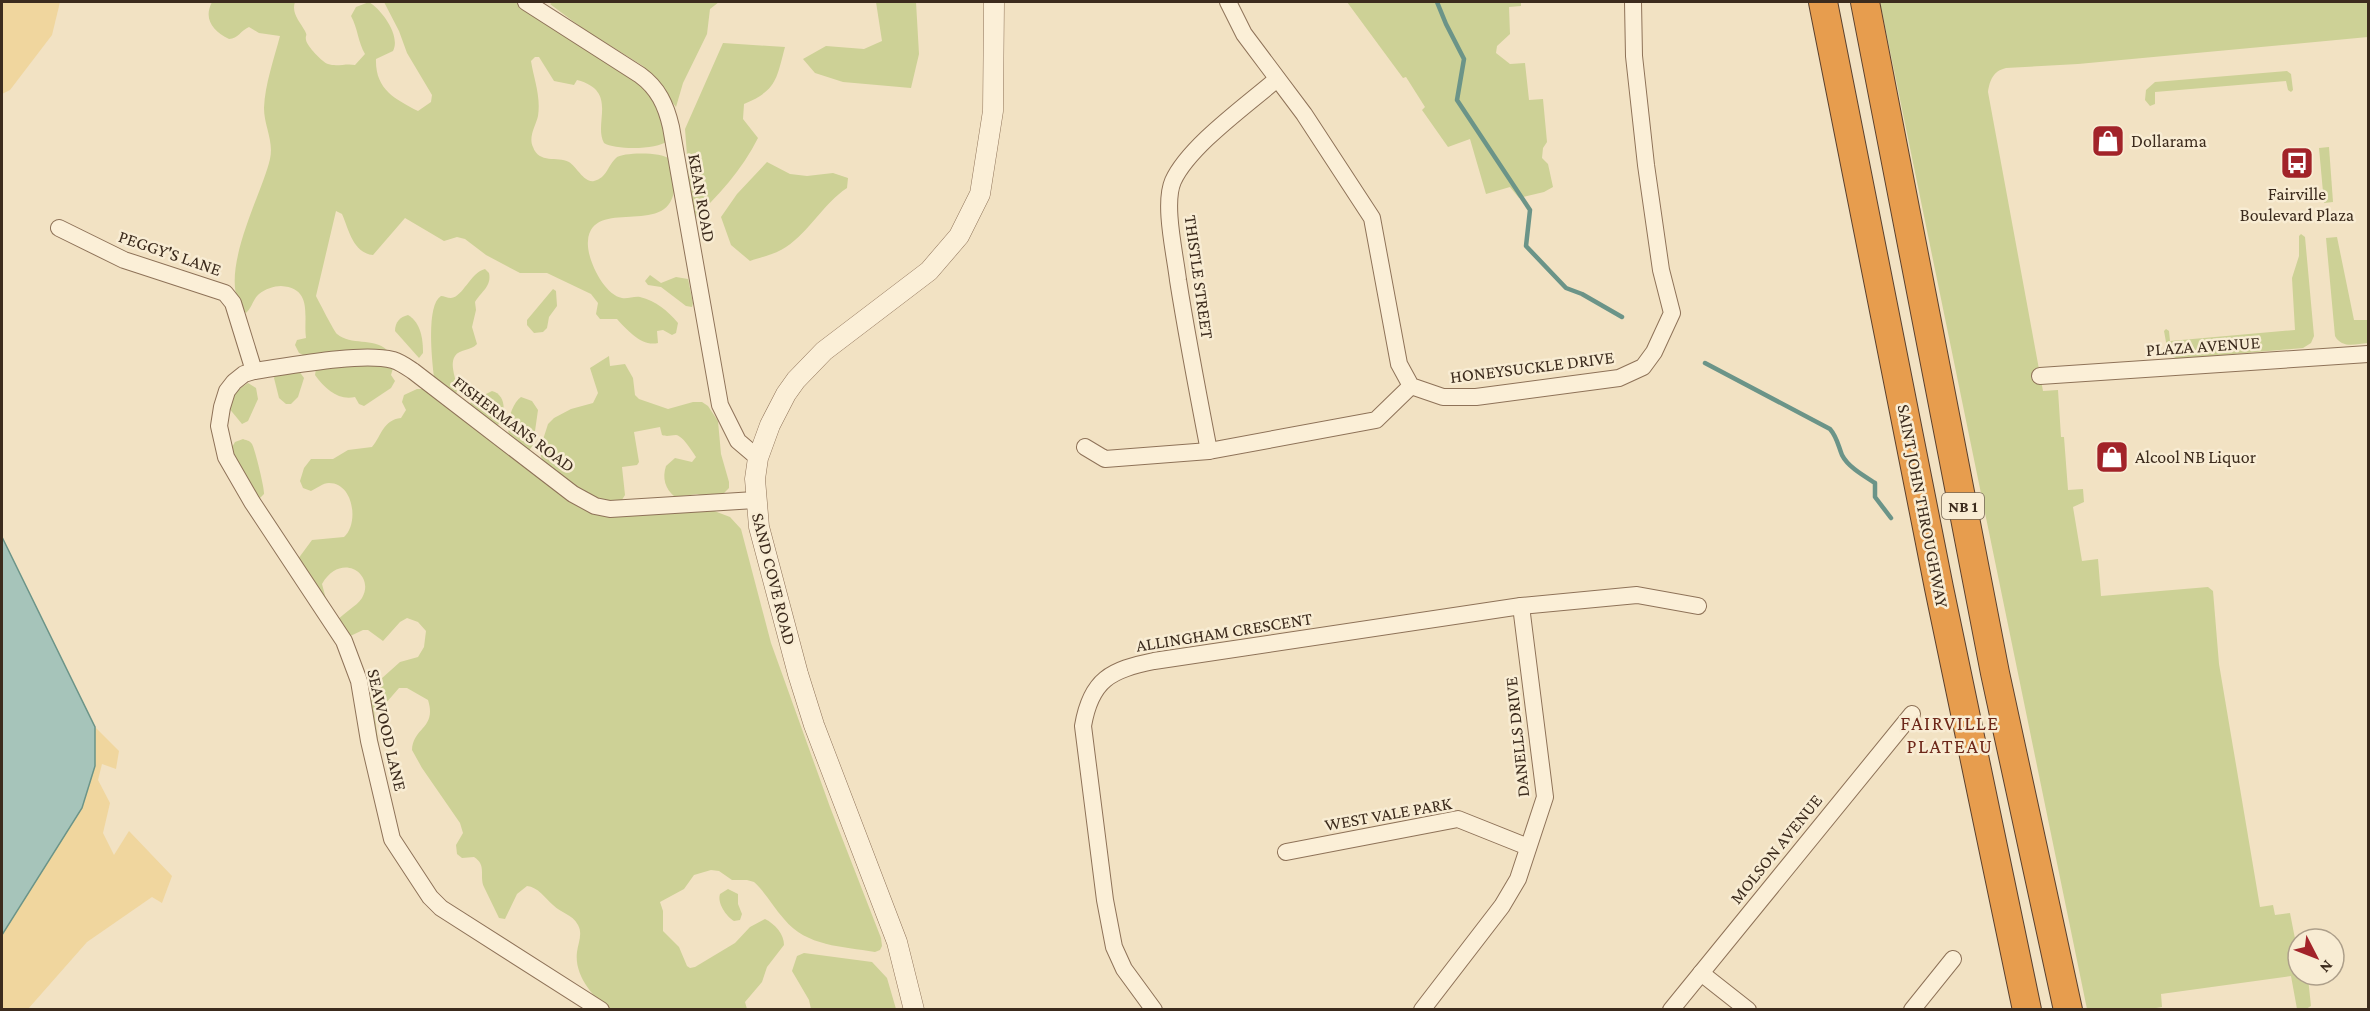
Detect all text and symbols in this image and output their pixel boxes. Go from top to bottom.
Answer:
shop icon: Dollarama [2090,123,2126,159]
place label: Dollarama [2131,131,2207,151]
bus stop icon: Fairville Boulevard Plaza [2279,145,2315,181]
street label: KEAN ROAD [684,152,720,244]
place label: Fairville Boulevard Plaza [2240,184,2354,225]
street label: THISTLE STREET [1180,214,1218,340]
street label: PEGGY'S LANE [116,226,224,280]
street label: PLAZA AVENUE [2145,332,2261,360]
street label: HONEYSUCKLE DRIVE [1449,347,1615,387]
street label: FISHERMANS ROAD [449,372,579,476]
street label: SAINT JOHN THROUGHWAY [1893,403,1953,610]
shop icon: Alcool NB Liquor [2094,439,2130,475]
place label: Alcool NB Liquor [2135,447,2257,467]
road number: NB 1 [1942,493,1984,519]
street label: SAND COVE ROAD [748,511,800,647]
street label: ALLINGHAM CRESCENT [1135,608,1314,656]
street label: SEAWOOD LANE [363,667,411,793]
street label: DANELLS DRIVE [1501,676,1533,798]
district label: FAIRVILLE PLATEAU [1900,712,2000,757]
street label: MOLSON AVENUE [1726,790,1826,908]
street label: WEST VALE PARK [1323,793,1454,835]
north arrow [2286,927,2346,987]
text: N [2317,957,2337,977]

